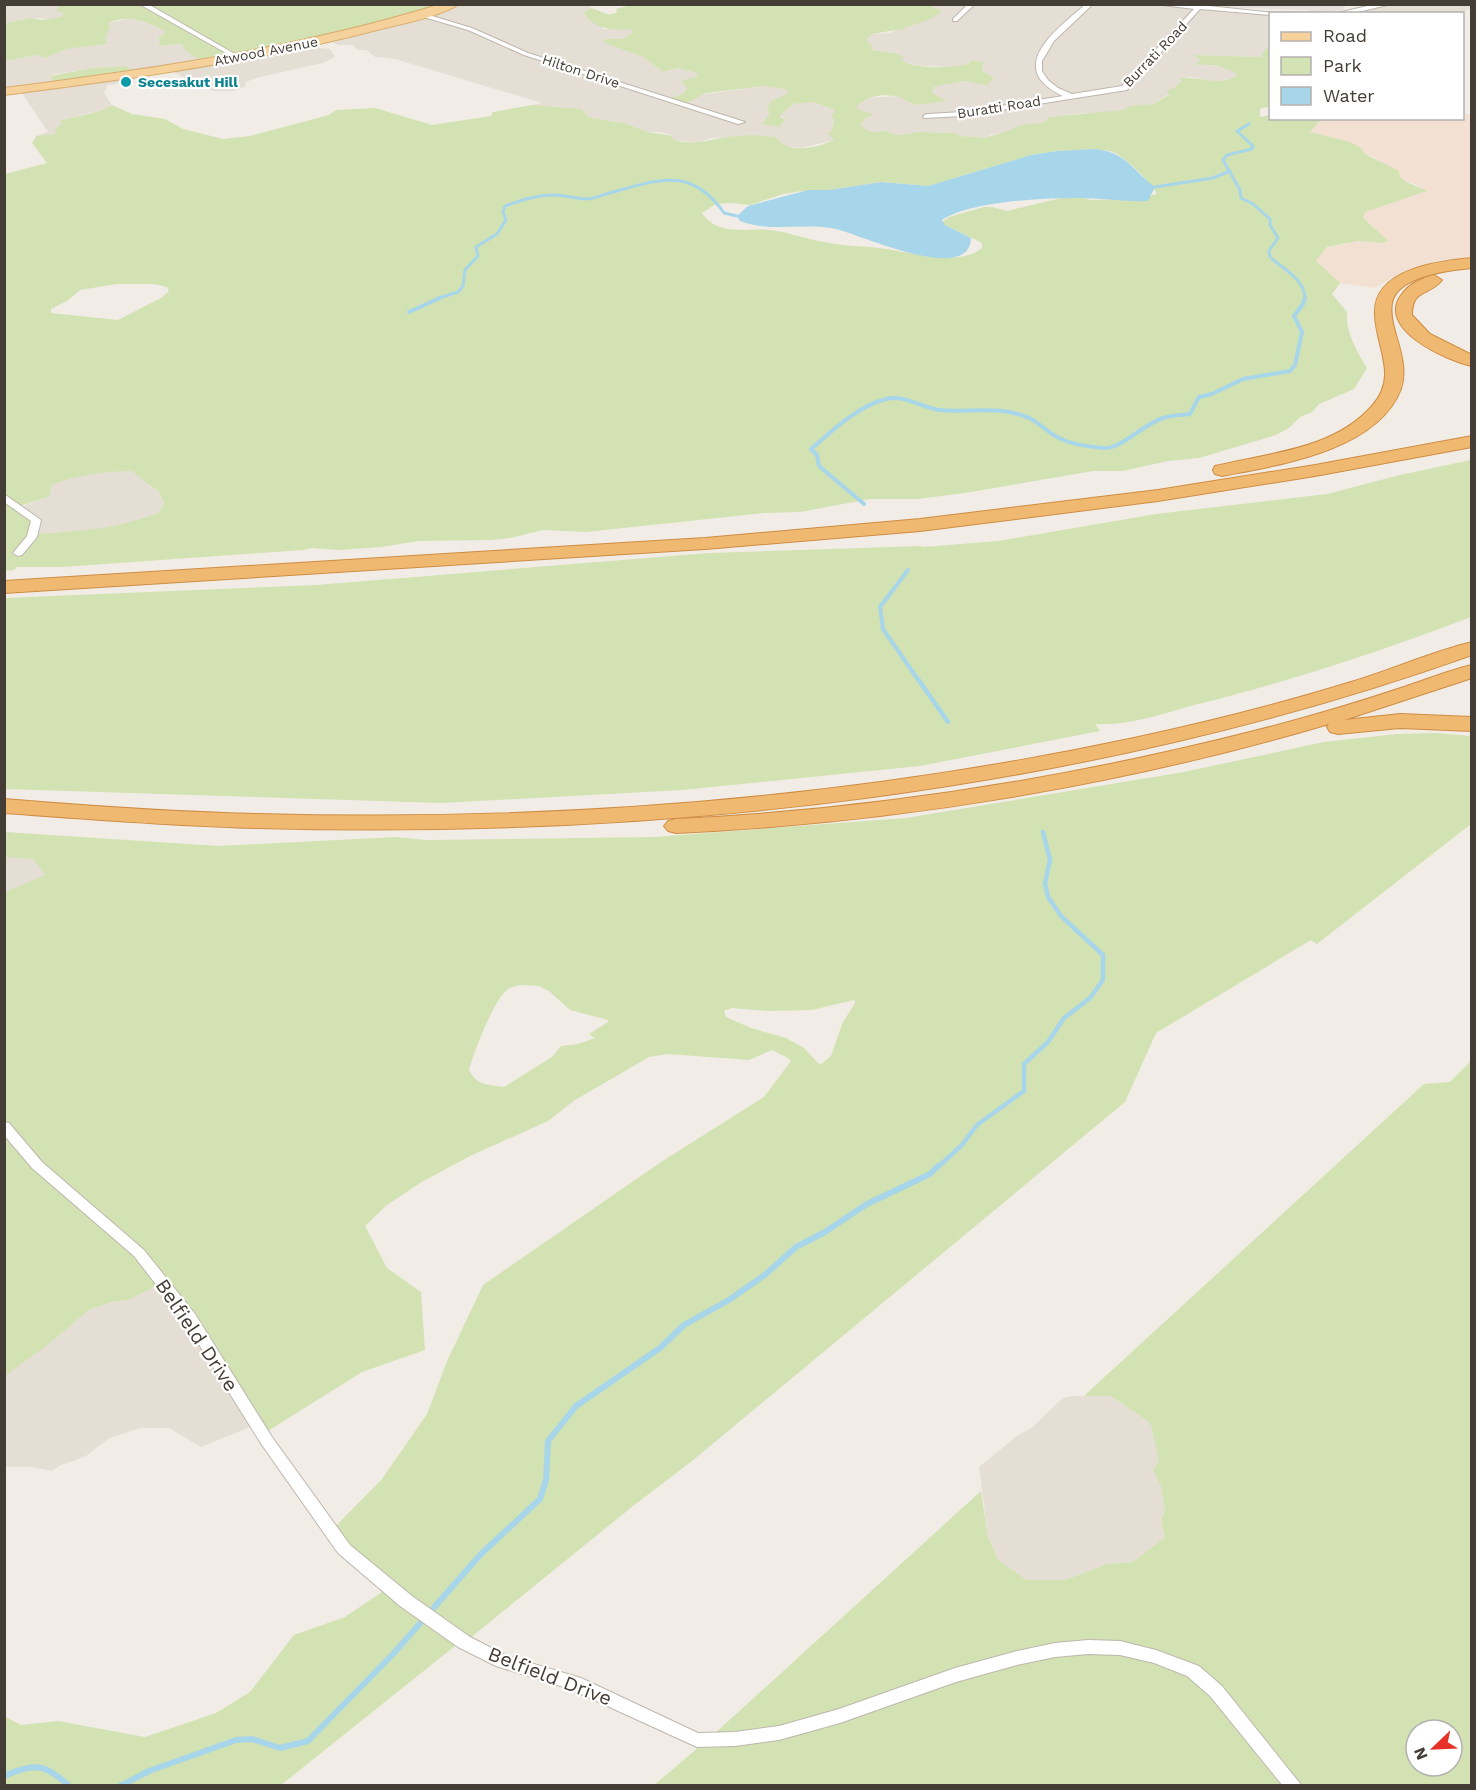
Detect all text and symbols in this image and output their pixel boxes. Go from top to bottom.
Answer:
legend [1269,12,1464,120]
street label: Burrati Road [1120,18,1190,90]
text: Road [1323,25,1367,46]
street label: Atwood Avenue [213,33,319,69]
street label: Hilton Drive [540,51,622,91]
text: Park [1323,55,1362,76]
place label: Secesakut Hill [138,74,238,90]
marker: Secesakut Hill [119,75,133,89]
text: Water [1323,85,1375,106]
street label: Buratti Road [956,92,1042,122]
street label: Belfield Drive [151,1274,243,1396]
street label: Belfield Drive [485,1641,615,1711]
north arrow [1404,1718,1464,1778]
text: N [1410,1744,1432,1763]

